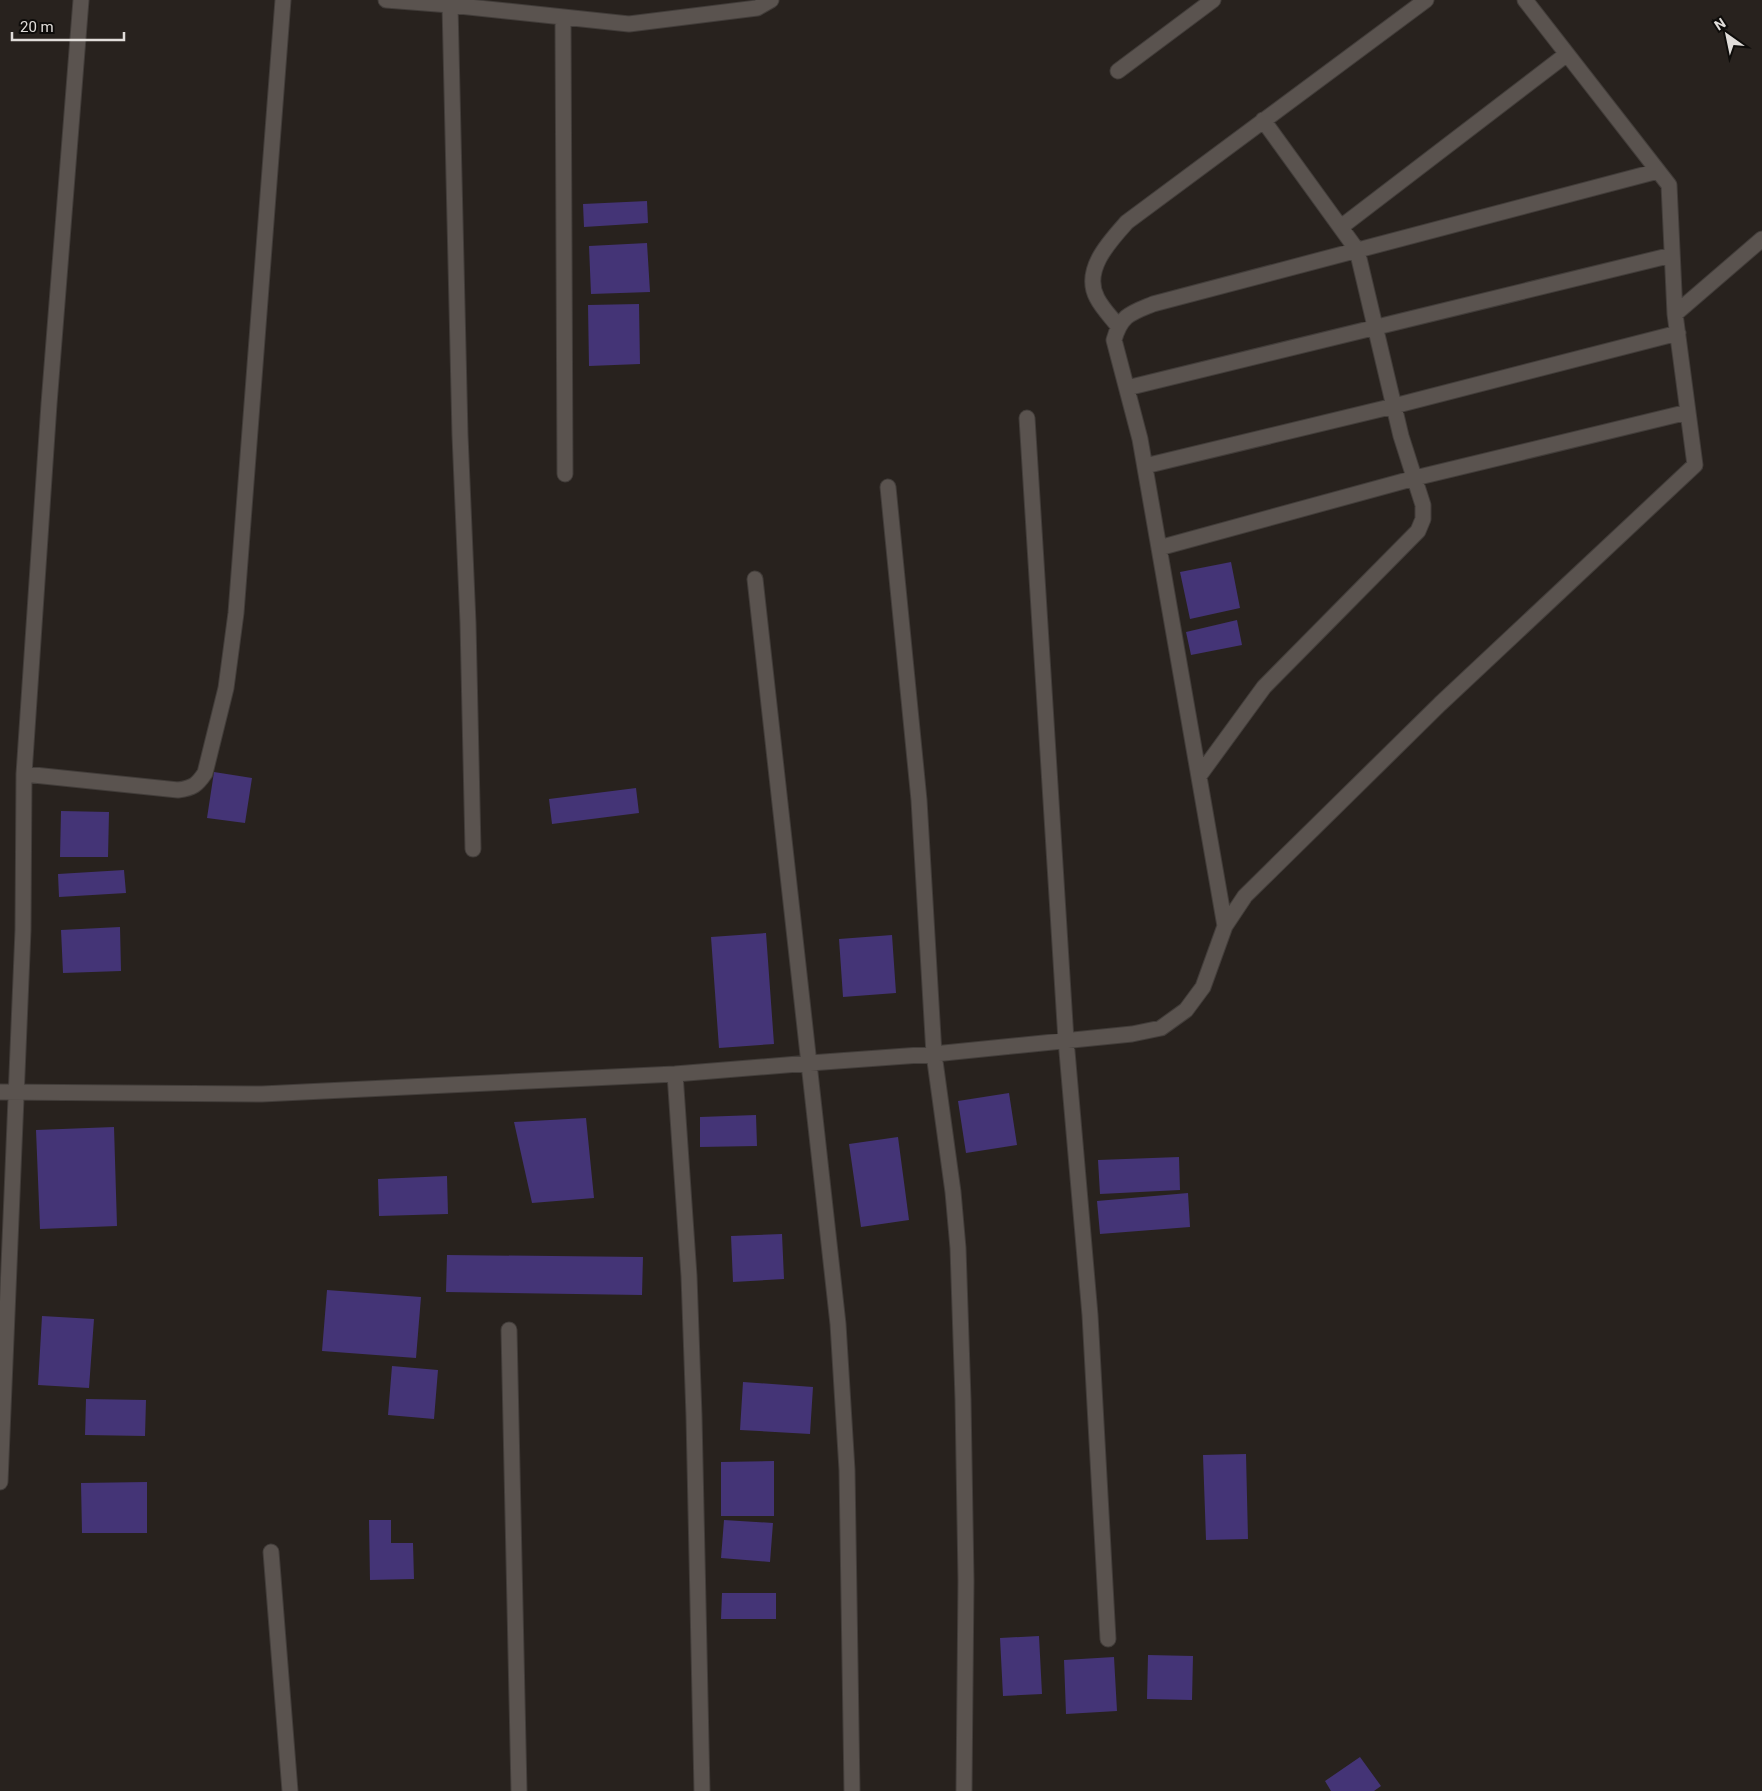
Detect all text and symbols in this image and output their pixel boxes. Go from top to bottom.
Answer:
scale bar [12,10,125,42]
north arrow [1702,10,1752,60]
text: N [1711,15,1728,34]
text: 20 m [20,18,54,36]

